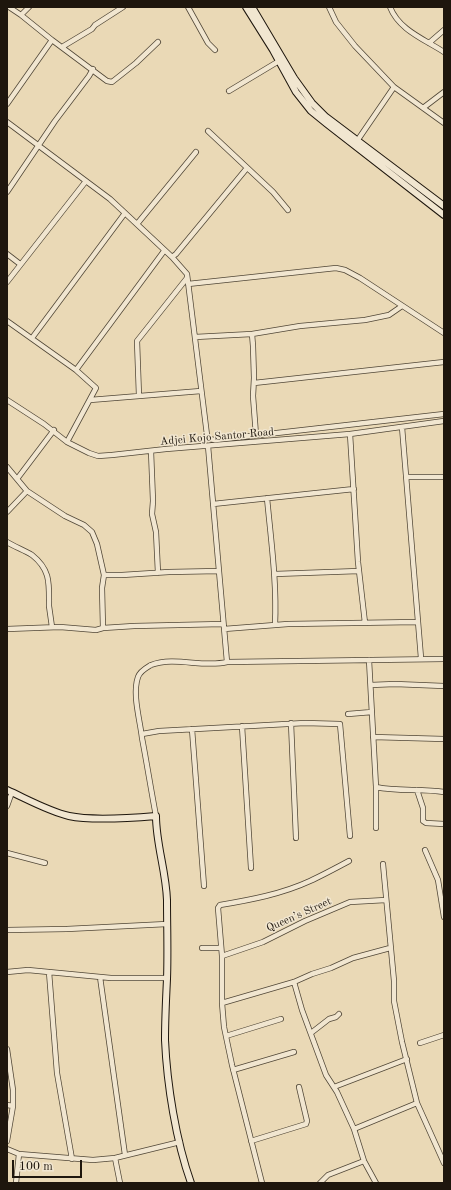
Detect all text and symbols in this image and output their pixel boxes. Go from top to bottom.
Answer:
street label: Adjei Kojo Santor Road [160,425,274,449]
street label: Queen’s Street [264,895,334,935]
scale bar [14,1152,84,1178]
text: 100 m [19,1161,53,1173]

